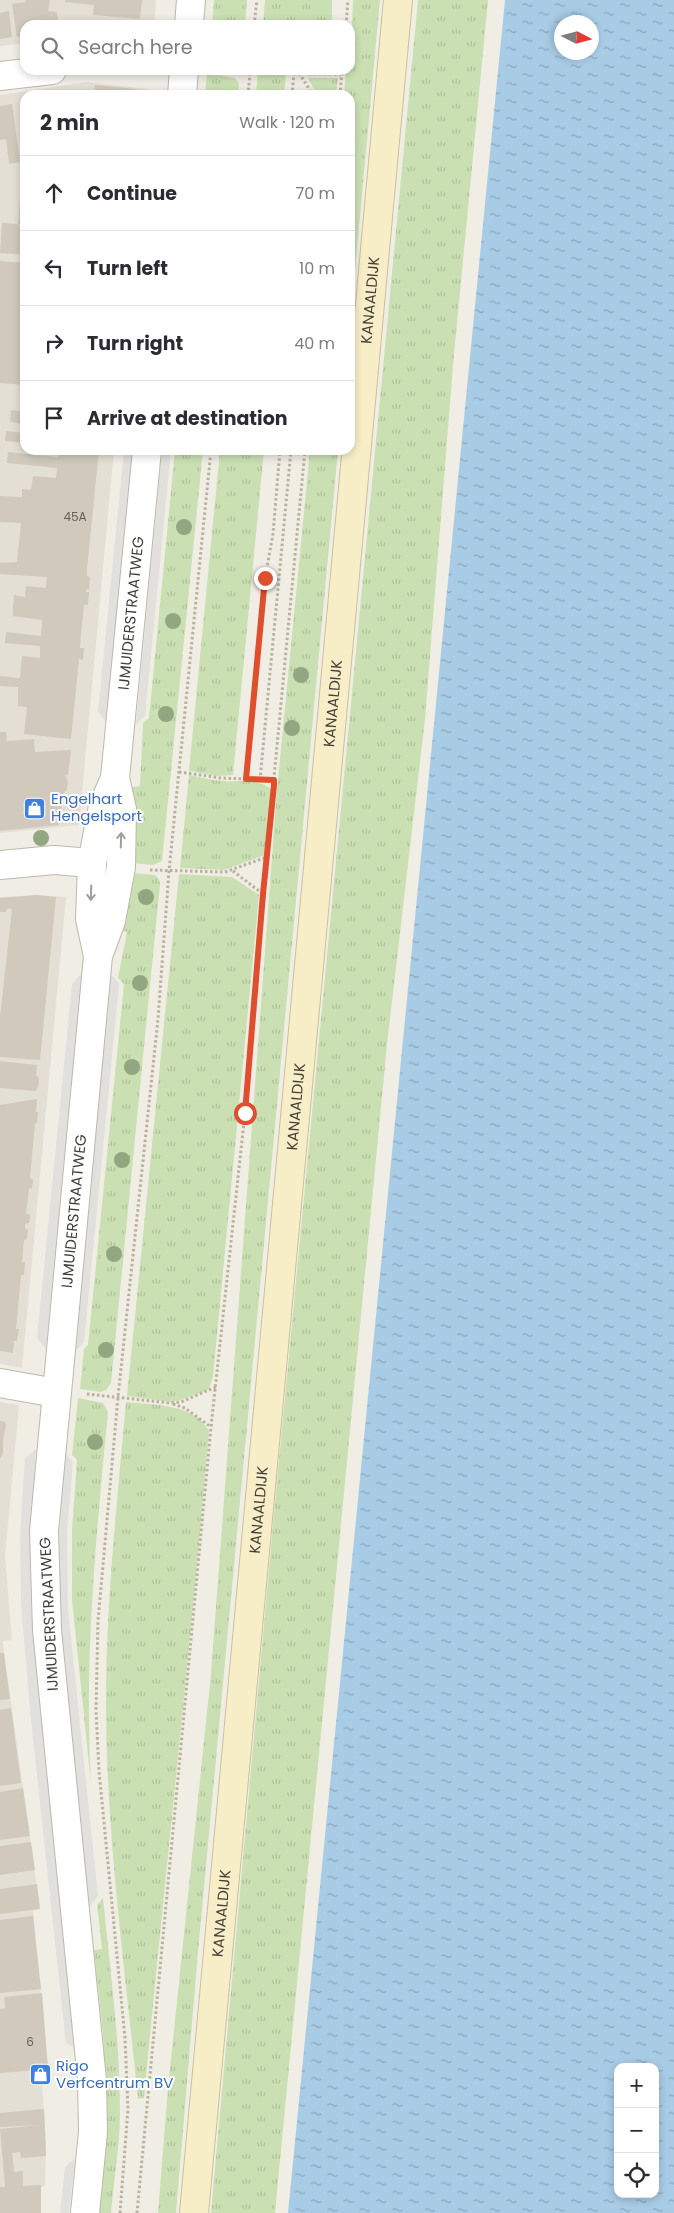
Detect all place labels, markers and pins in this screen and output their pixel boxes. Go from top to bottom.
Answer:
place label: Engelhart Hengelsport [51,788,142,826]
shop icon: Engelhart Hengelsport [23,796,47,820]
place label: Rigo Verfcentrum BV [56,2055,173,2093]
shop icon: Rigo Verfcentrum BV [28,2063,52,2087]

